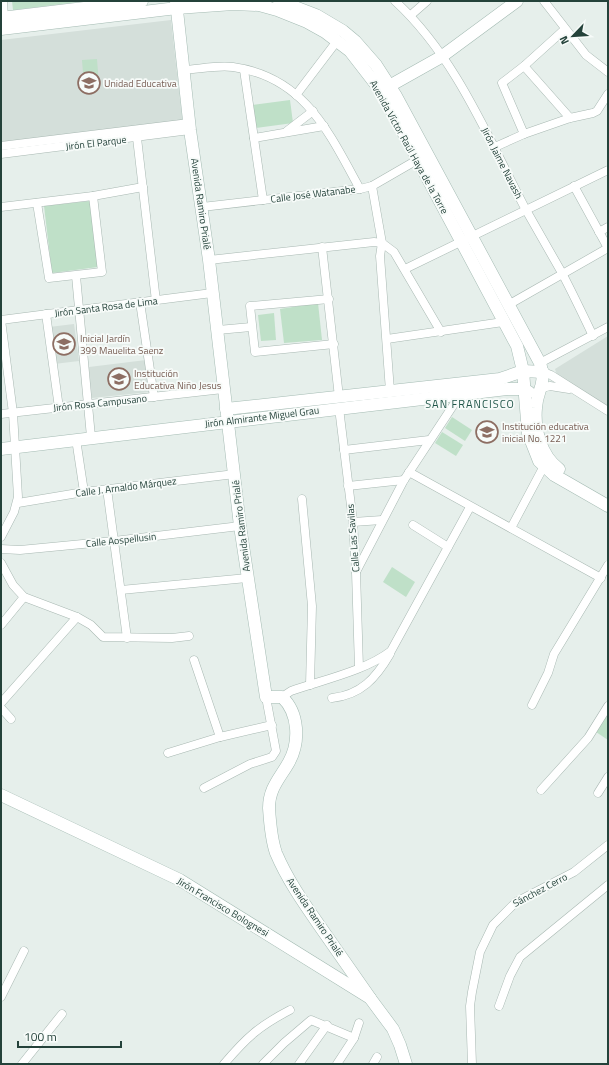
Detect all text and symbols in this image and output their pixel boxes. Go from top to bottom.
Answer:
north arrow [553,16,593,56]
text: N [555,33,573,47]
school or university icon: Unidad Educativa [76,70,102,96]
place label: Unidad Educativa [104,76,177,91]
street label: Avenida Víctor Raúl Haya de la Torre [366,77,452,217]
street label: Jirón Jaime Navash [478,125,526,201]
street label: Jirón El Parque [65,132,127,154]
street label: Avenida Ramiro Prialé [187,157,215,251]
street label: Calle José Watanabe [270,181,356,207]
street label: Jirón Santa Rosa de Lima [54,293,158,321]
school or university icon: Inicial Jardín 399 Mauelita Saenz [51,331,77,357]
place label: Inicial Jardín 399 Mauelita Saenz [80,331,164,358]
school or university icon: Institución Educativa Niño Jesus [106,366,132,392]
place label: Institución Educativa Niño Jesus [134,366,222,393]
street label: Jirón Rosa Campusano [52,391,148,415]
district label: SAN FRANCISCO [425,396,515,412]
street label: Jirón Almirante Miguel Grau [204,403,320,431]
school or university icon: Institución educativa inicial No. 1221 [474,419,500,445]
place label: Institución educativa inicial No. 1221 [502,419,589,446]
street label: Calle J. Arnaldo Márquez [75,473,178,501]
street label: Avenida Ramiro Prialé [228,479,254,573]
street label: Calle Las Savilas [343,503,363,573]
street label: Calle Aospellusin [85,529,157,551]
street label: Sánchez Cerro [510,869,570,911]
street label: Jirón Francisco Bolognesi [174,874,272,940]
street label: Avenida Ramiro Prialé [283,875,347,959]
scale bar [18,1023,121,1049]
text: 100 m [24,1027,57,1046]

